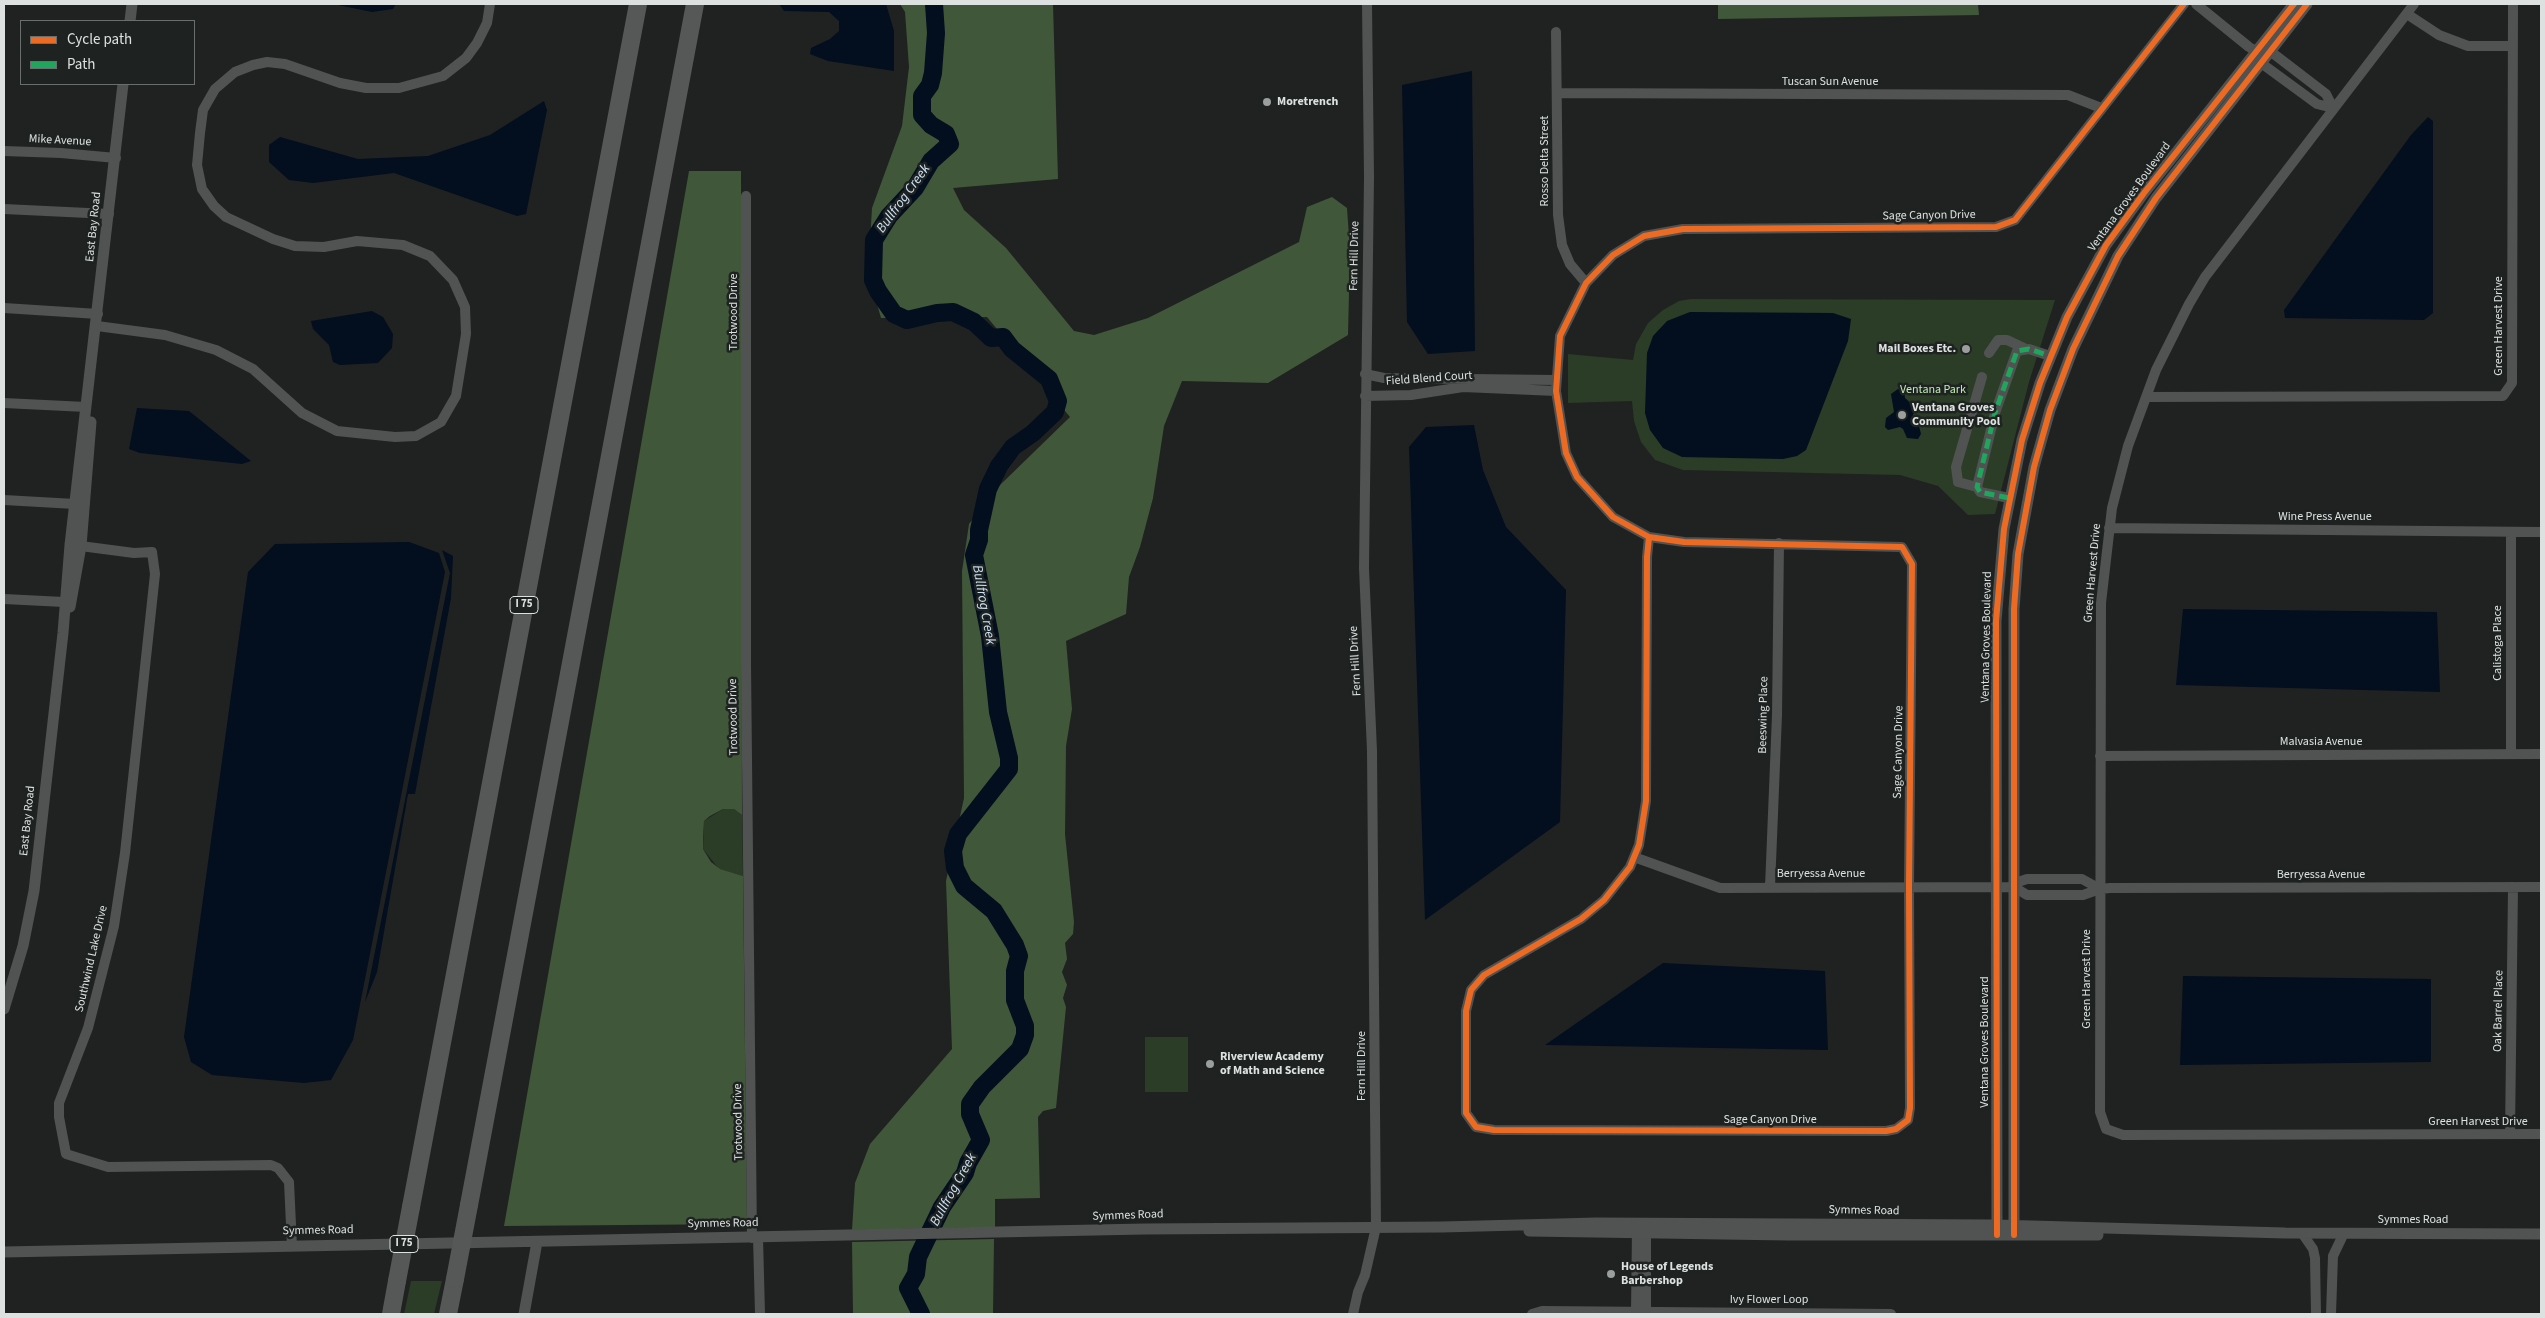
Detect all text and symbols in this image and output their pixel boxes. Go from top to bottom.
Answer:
legend [20,20,195,85]
text: Cycle path [67,29,132,50]
text: Path [67,54,95,75]
street label: Tuscan Sun Avenue [1782,75,1878,89]
place label: Moretrench [1277,95,1338,109]
marker: Moretrench [1261,96,1273,108]
street label: Rosso Delta Street [1538,116,1552,206]
street label: Mike Avenue [28,132,92,150]
street label: Ventana Groves Boulevard [2086,140,2174,254]
water label: Bullfrog Creek [874,161,934,237]
street label: East Bay Road [83,191,105,263]
street label: Sage Canyon Drive [1882,208,1976,224]
street label: Fern Hill Drive [1347,221,1363,291]
street label: Trotwood Drive [727,274,741,350]
street label: Green Harvest Drive [2492,276,2506,376]
place label: Mail Boxes Etc. [1878,342,1956,356]
marker: Mail Boxes Etc. [1960,343,1972,355]
street label: Field Blend Court [1385,369,1473,389]
park label: Ventana Park [1900,383,1966,397]
place label: Ventana Groves Community Pool [1912,401,2000,429]
marker: Ventana Groves Community Pool [1896,409,1908,421]
street label: Wine Press Avenue [2278,510,2372,524]
street label: Green Harvest Drive [2081,523,2105,623]
water label: Bullfrog Creek [968,564,998,646]
street label: Ventana Groves Boulevard [1979,571,1995,703]
road number: I 75 [510,596,538,614]
street label: Calistoga Place [2491,605,2505,681]
street label: Fern Hill Drive [1347,626,1365,696]
street label: Beeswing Place [1756,676,1772,754]
street label: Trotwood Drive [726,678,742,756]
street label: Sage Canyon Drive [1891,705,1907,799]
street label: Malvasia Avenue [2280,735,2362,749]
street label: East Bay Road [17,785,39,857]
street label: Berryessa Avenue [1777,867,1865,881]
street label: Berryessa Avenue [2277,868,2365,882]
street label: Southwind Lake Drive [73,904,111,1014]
street label: Green Harvest Drive [2080,929,2094,1029]
street label: Oak Barrel Place [2491,970,2507,1052]
street label: Ventana Groves Boulevard [1978,976,1992,1108]
street label: Fern Hill Drive [1355,1031,1369,1101]
place label: Riverview Academy of Math and Science [1220,1050,1325,1078]
marker: Riverview Academy of Math and Science [1204,1058,1216,1070]
street label: Trotwood Drive [731,1083,747,1161]
street label: Sage Canyon Drive [1723,1113,1817,1127]
street label: Green Harvest Drive [2428,1115,2528,1129]
water label: Bullfrog Creek [927,1151,981,1229]
street label: Symmes Road [1828,1203,1900,1219]
street label: Symmes Road [1092,1208,1164,1224]
street label: Symmes Road [2377,1213,2449,1227]
street label: Symmes Road [687,1216,759,1232]
street label: Symmes Road [282,1223,354,1239]
road number: I 75 [390,1236,418,1252]
place label: House of Legends Barbershop [1621,1260,1713,1288]
marker: House of Legends Barbershop [1605,1268,1617,1280]
street label: Ivy Flower Loop [1730,1293,1808,1307]

